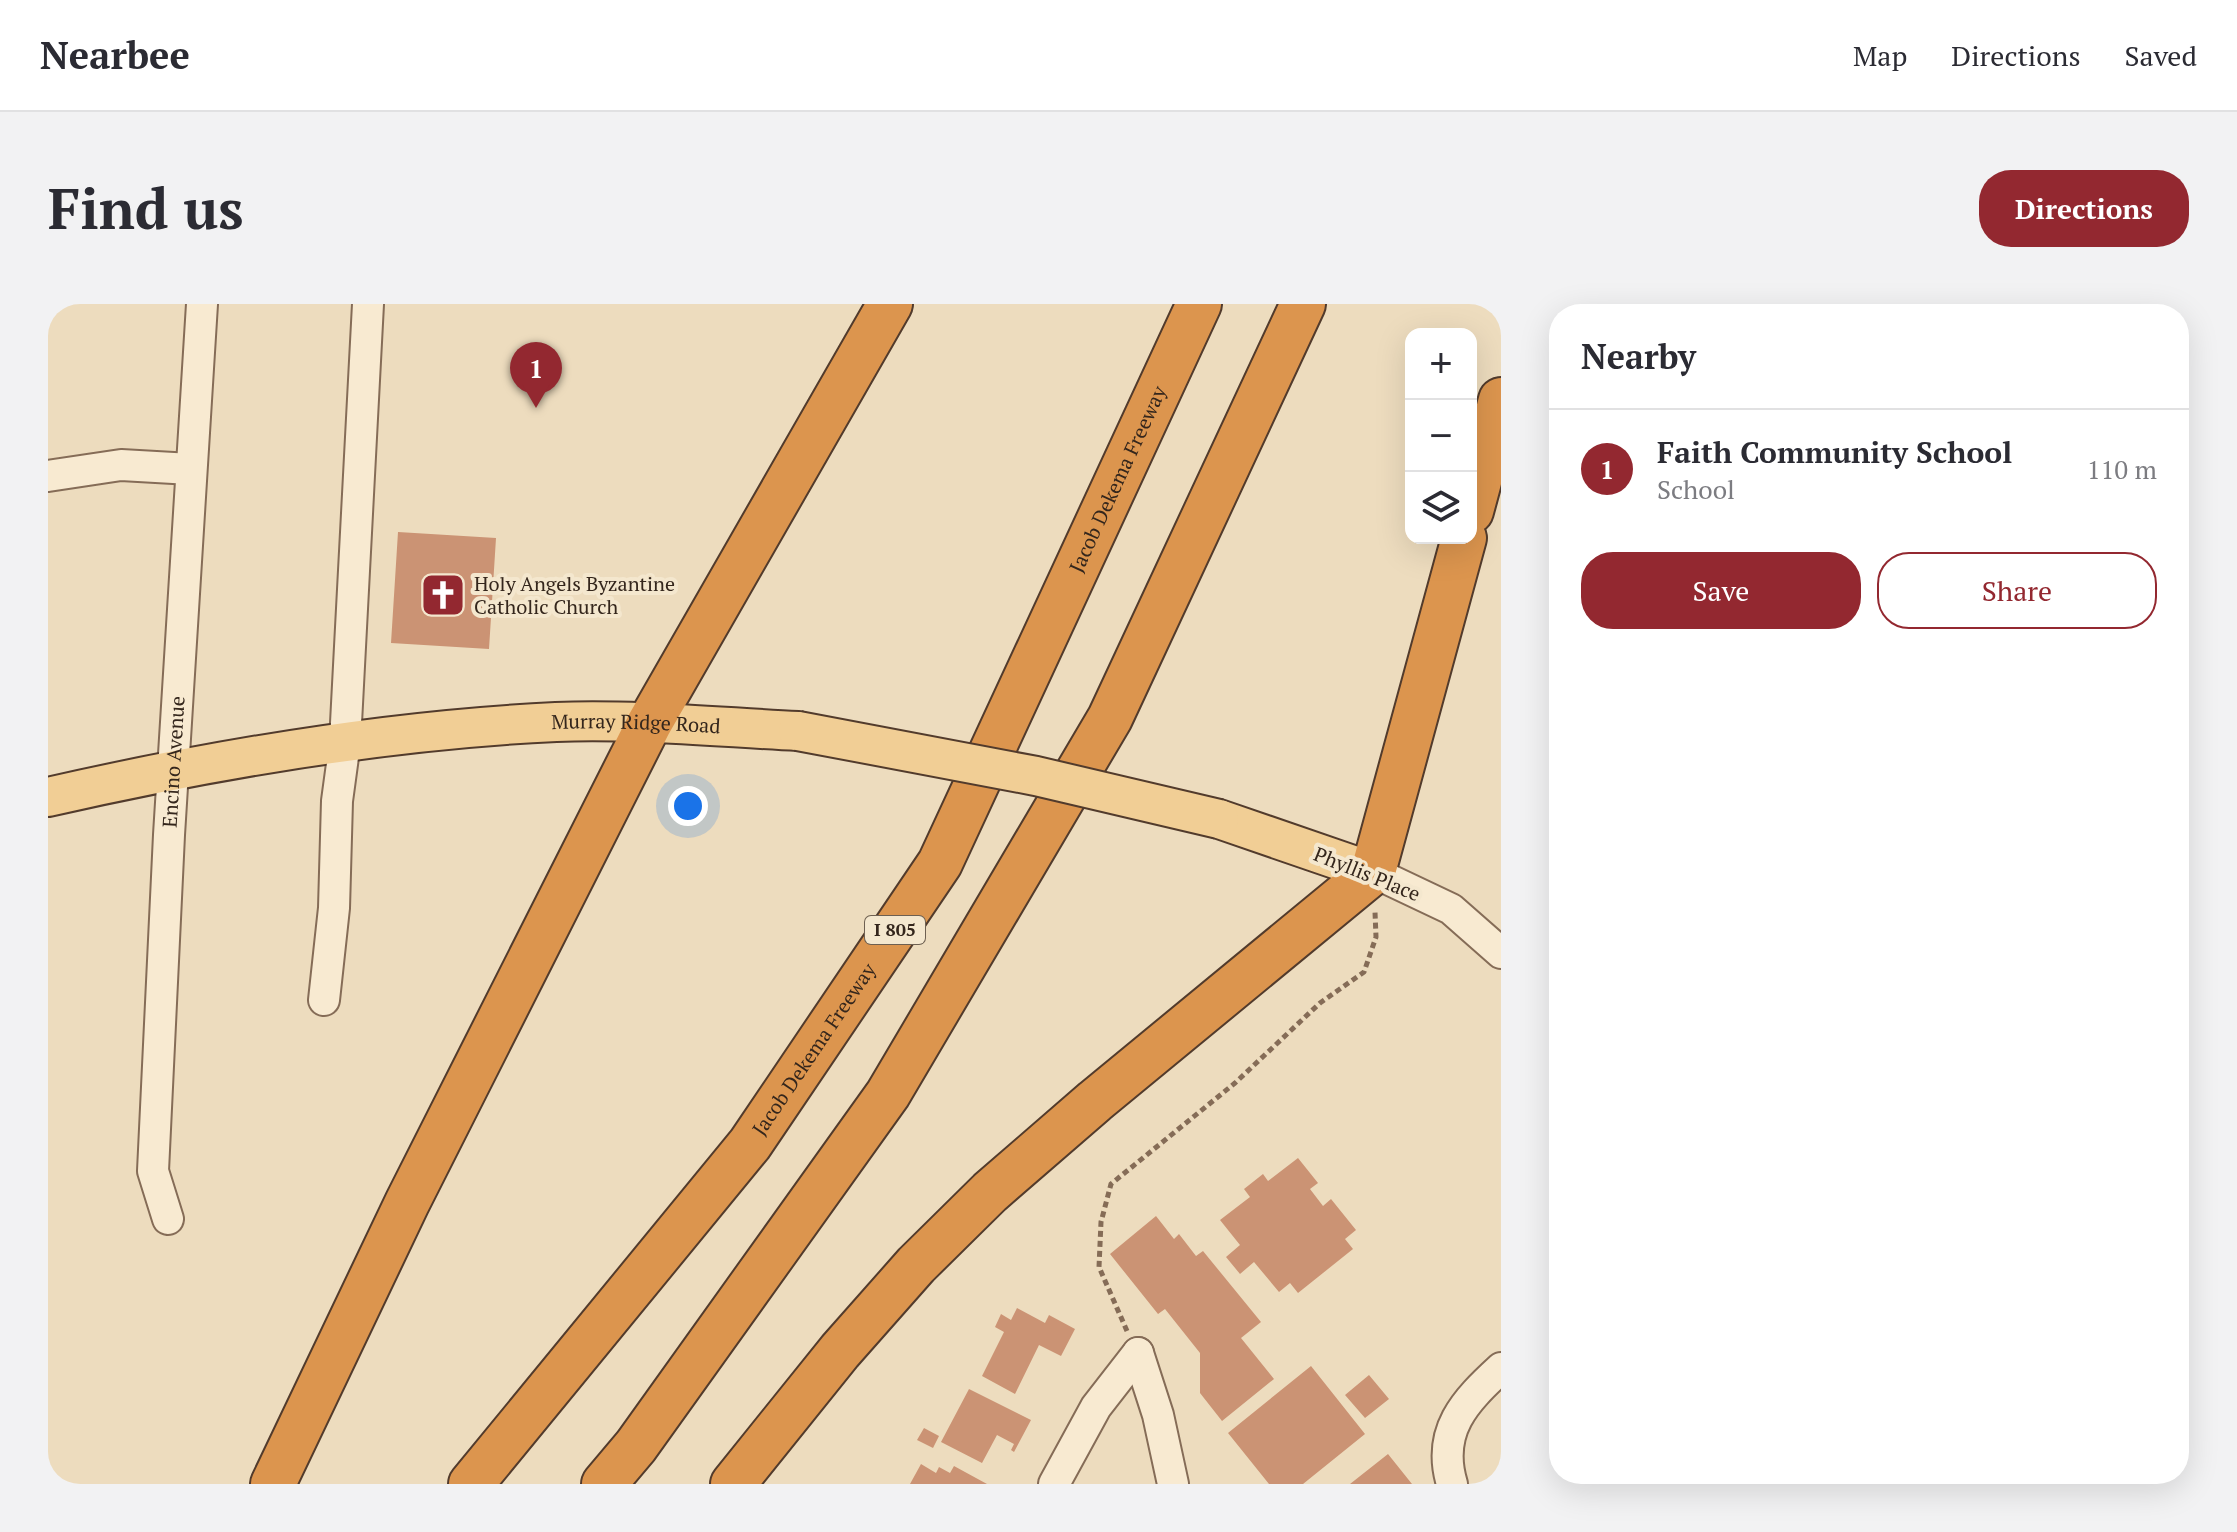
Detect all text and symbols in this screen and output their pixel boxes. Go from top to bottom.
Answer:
text: Nearbee [40,30,190,80]
text: Map [1853,37,1907,74]
text: Directions [1951,37,2081,74]
text: Saved [2125,37,2197,74]
button: Directions [1979,170,2189,247]
text: Find us [48,171,244,245]
map controls [1405,328,1477,544]
button: + [1405,328,1477,400]
text: Nearby [1581,334,1696,379]
pin: 1 [510,342,562,408]
street label: Jacob Dekema Freeway [1062,380,1173,577]
button: − [1405,400,1477,472]
text: Faith Community School [1657,432,2012,472]
text: 1 [1600,452,1614,486]
text: 110 m [2087,452,2157,486]
button: layers [1405,472,1477,544]
text: School [1657,472,1735,506]
button: Save [1581,552,1861,629]
button: Share [1877,552,2157,629]
place label: Holy Angels Byzantine Catholic Church [474,570,675,620]
church icon: Holy Angels Byzantine Catholic Church [419,571,467,619]
street label: Encino Avenue [155,695,191,828]
street label: Murray Ridge Road [551,707,721,739]
your location [668,786,708,826]
street label: Phyllis Place [1310,840,1424,907]
road number: I 805 [865,916,925,944]
street label: Jacob Dekema Freeway [746,957,882,1141]

